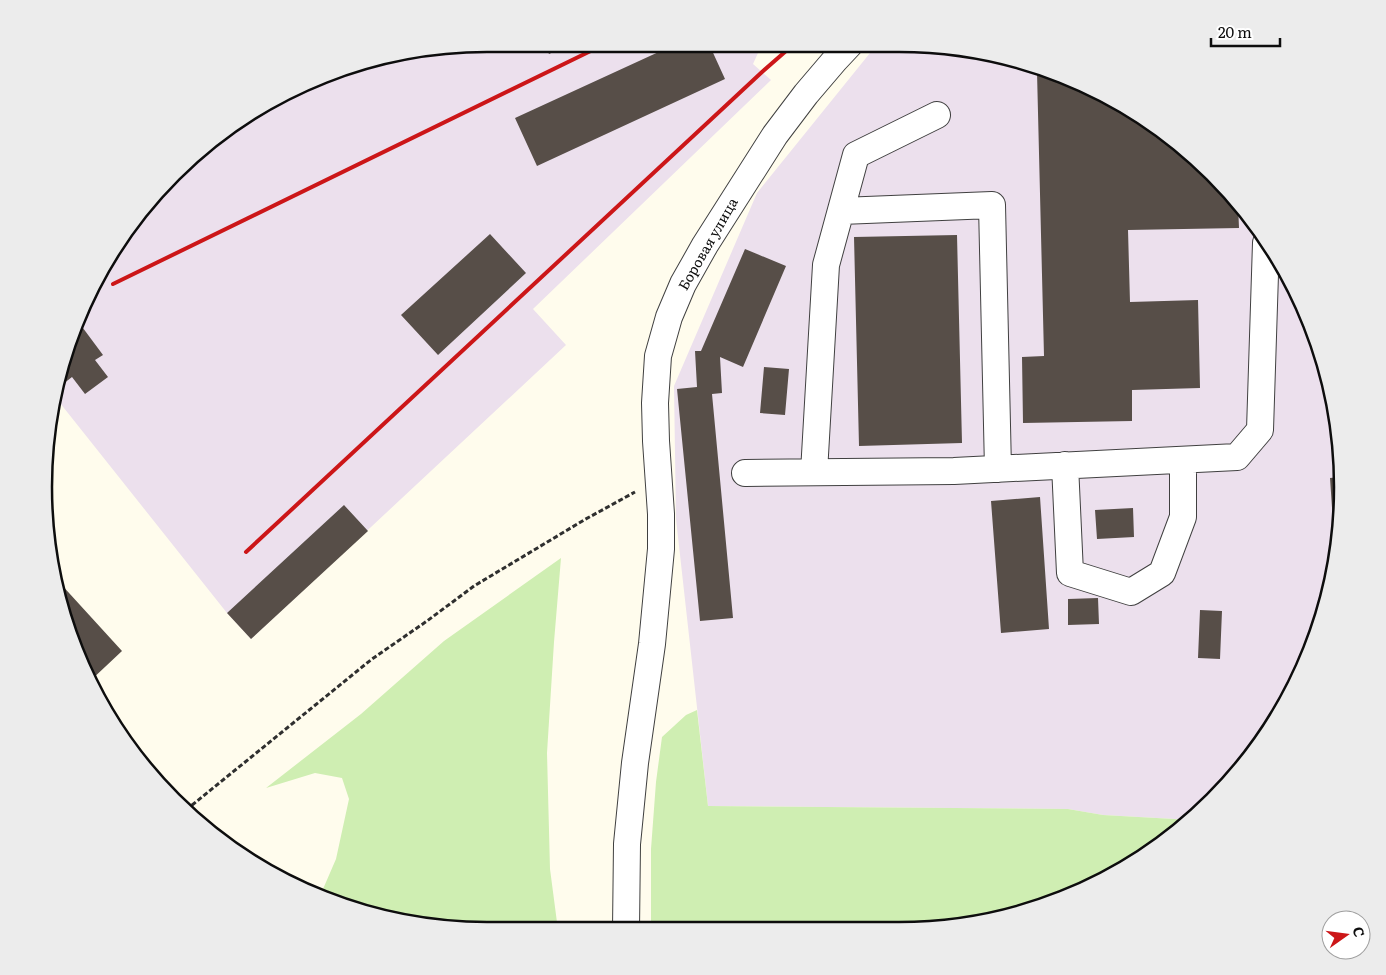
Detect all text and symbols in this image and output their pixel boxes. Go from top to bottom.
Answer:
scale bar [1211,15,1280,47]
text: 20 m [1218,20,1252,43]
street label: Боровая улица [673,193,742,293]
north arrow [1321,910,1371,960]
text: С [1349,924,1371,939]

